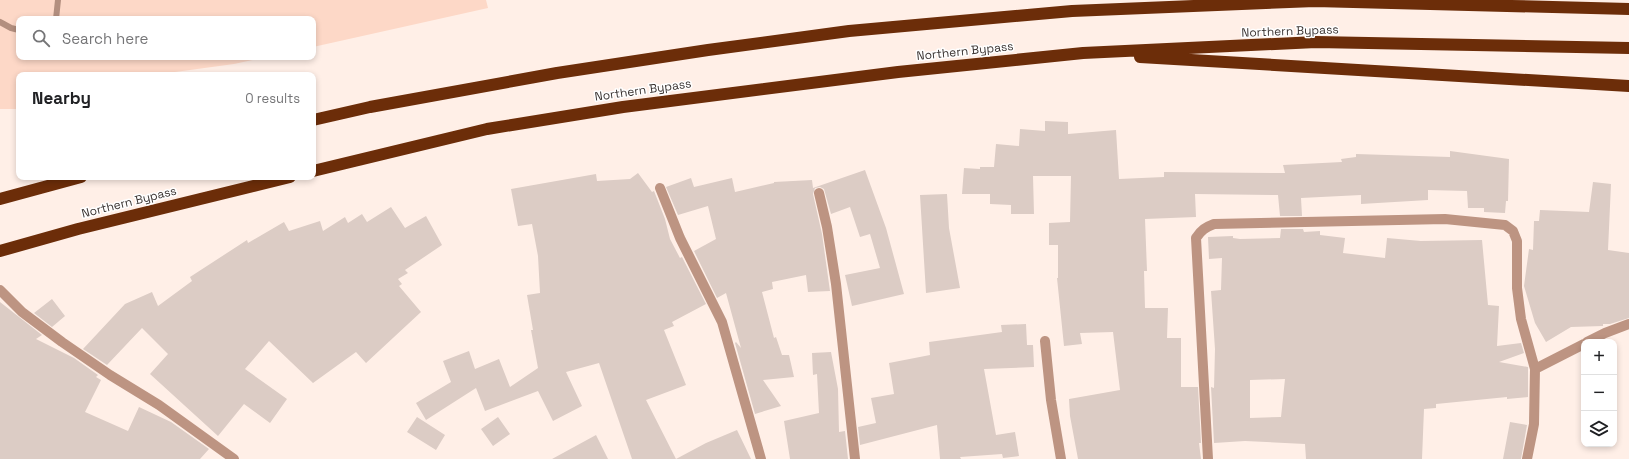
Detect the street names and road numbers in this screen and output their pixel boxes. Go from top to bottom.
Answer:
street label: Northern Bypass [1241,21,1339,41]
street label: Northern Bypass [916,38,1014,64]
street label: Northern Bypass [594,75,692,105]
street label: Northern Bypass [80,182,178,222]

